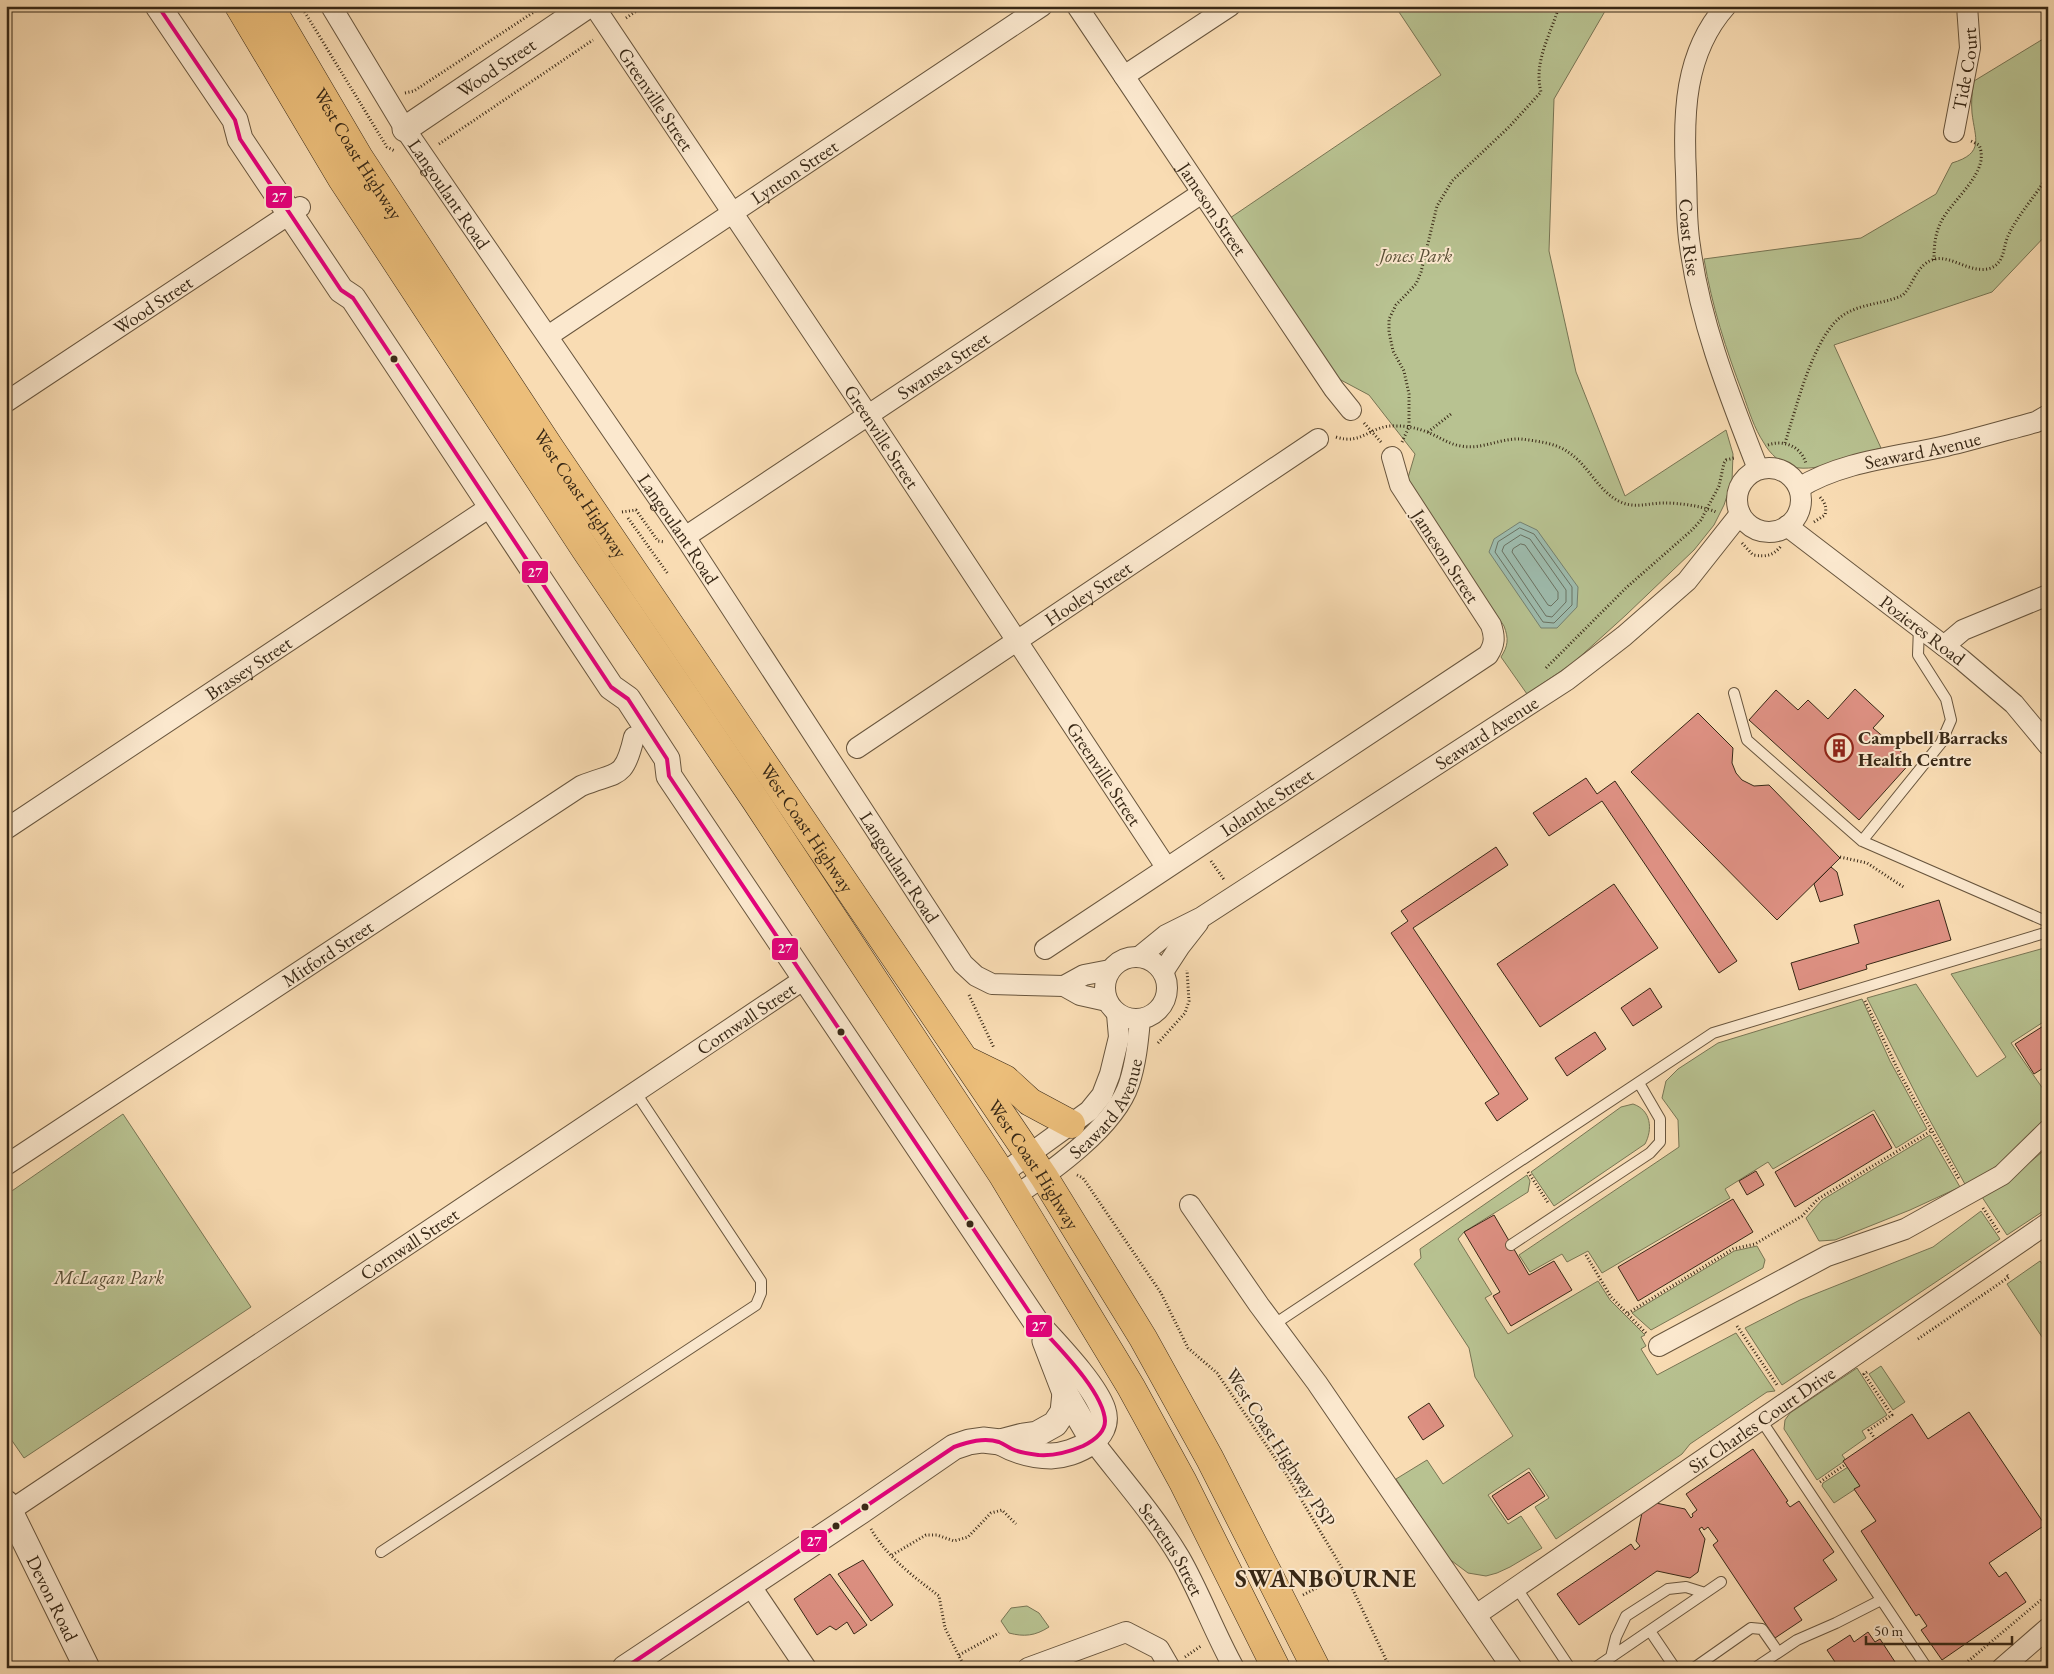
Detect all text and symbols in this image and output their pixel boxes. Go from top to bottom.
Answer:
street label: Tide Court [1946,27,1983,113]
street label: Wood Street [452,32,541,103]
street label: Greenville Street [612,43,700,156]
street label: West Coast Highway [308,83,409,225]
street label: Langoulant Road [402,134,496,254]
street label: Lynton Street [746,134,843,210]
street label: Jameson Street [1171,156,1253,261]
line badge: 27 [265,185,293,209]
text: 27 [272,188,287,206]
street label: Coast Rise [1674,198,1707,278]
park label: Jones Park [1375,243,1453,268]
street label: Wood Street [109,270,197,340]
street label: Swansea Street [892,326,994,405]
unlabelled marker [389,354,399,364]
street label: Greenville Street [838,380,925,494]
street label: West Coast Highway [528,424,633,564]
street label: Seaward Avenue [1862,426,1984,475]
street label: Langoulant Road [632,469,725,589]
street label: Jameson Street [1405,503,1485,608]
street label: Hooley Street [1040,555,1137,632]
line badge: 27 [521,560,549,584]
text: 27 [528,563,543,581]
street label: Pozieres Road [1875,590,1971,671]
street label: Brassey Street [201,630,297,706]
street label: Seaward Avenue [1430,690,1543,776]
street label: Greenville Street [1061,717,1147,831]
place label: Campbell Barracks Health Centre [1858,725,2008,772]
building icon: Campbell Barracks Health Centre [1824,733,1854,763]
street label: West Coast Highway [754,758,860,898]
street label: Iolanthe Street [1216,762,1318,842]
street label: Langoulant Road [854,807,945,928]
street label: Mitford Street [277,914,378,993]
line badge: 27 [771,937,799,961]
text: 27 [778,939,793,957]
street label: Cornwall Street [692,977,800,1061]
unlabelled marker [836,1027,846,1037]
street label: Seaward Avenue [1064,1057,1148,1165]
street label: West Coast Highway [982,1095,1086,1235]
street label: Cornwall Street [355,1202,464,1286]
unlabelled marker [965,1219,975,1229]
park label: McLagan Park [53,1265,164,1290]
line badge: 27 [1025,1314,1053,1338]
text: 27 [1032,1317,1047,1335]
street label: Sir Charles Court Drive [1683,1361,1840,1479]
street label: West Coast Highway PSP [1220,1363,1342,1532]
street label: Servetus Street [1133,1498,1209,1600]
unlabelled marker [860,1502,870,1512]
unlabelled marker [831,1521,841,1531]
line badge: 27 [800,1529,828,1553]
text: 27 [807,1532,822,1550]
street label: Devon Road [21,1551,84,1646]
district label: SWANBOURNE [1235,1563,1417,1594]
scale bar [1866,1614,2013,1646]
text: 50 m [1874,1621,1903,1640]

